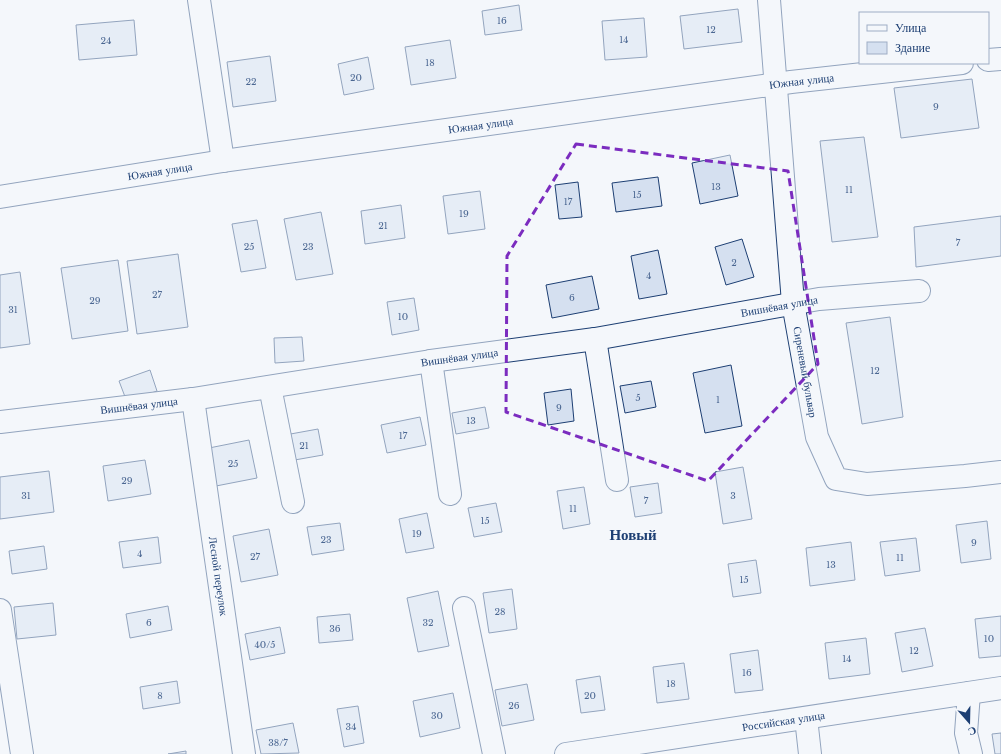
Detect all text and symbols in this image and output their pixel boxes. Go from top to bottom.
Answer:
legend [859,12,989,64]
house number: 16 [497,15,507,26]
text: Улица [895,20,927,35]
house number: 12 [706,24,716,35]
house number: 14 [619,34,629,45]
house number: 24 [101,35,111,46]
text: Здание [895,40,930,55]
house number: 18 [425,57,435,68]
street label: Южная улица [768,70,835,92]
house number: 20 [350,72,362,83]
house number: 22 [245,76,257,87]
house number: 9 [933,101,939,112]
street label: Южная улица [447,114,514,137]
street label: Южная улица [127,159,193,183]
house number: 13 [711,181,721,192]
house number: 11 [845,184,853,195]
house number: 15 [632,189,642,200]
house number: 17 [564,196,573,207]
house number: 19 [459,208,469,219]
house number: 21 [378,220,388,231]
house number: 7 [956,237,961,248]
house number: 25 [244,241,254,252]
house number: 23 [302,241,314,252]
house number: 2 [731,257,737,268]
house number: 4 [646,270,652,281]
house number: 27 [152,289,163,300]
house number: 6 [569,292,575,303]
street label: Вишнёвая улица [740,292,819,320]
house number: 29 [89,295,101,306]
house number: 31 [8,304,18,315]
house number: 10 [398,311,408,322]
street label: Сиреневый бульвар [790,325,820,419]
street label: Вишнёвая улица [420,345,499,370]
house number: 12 [870,365,880,376]
house number: 5 [635,392,641,403]
street label: Вишнёвая улица [100,394,179,417]
house number: 1 [716,394,720,405]
house number: 9 [556,402,562,413]
house number: 13 [466,415,476,426]
house number: 17 [399,430,408,441]
house number: 21 [299,440,309,451]
house number: 25 [228,458,238,469]
house number: 29 [121,475,133,486]
house number: 31 [21,490,31,501]
house number: 3 [730,490,736,501]
house number: 7 [644,495,649,506]
house number: 11 [569,503,577,514]
house number: 15 [480,515,490,526]
district label: Новый [609,525,657,544]
house number: 19 [412,528,422,539]
house number: 23 [320,534,332,545]
street label: Лесной переулок [206,536,231,617]
house number: 9 [971,537,977,548]
house number: 4 [137,548,143,559]
house number: 27 [250,551,261,562]
house number: 11 [896,552,904,563]
house number: 13 [826,559,836,570]
house number: 15 [739,574,749,585]
house number: 28 [495,606,506,617]
house number: 6 [146,617,152,628]
house number: 32 [422,617,434,628]
house number: 36 [329,623,341,634]
house number: 10 [984,633,994,644]
house number: 40/5 [255,639,275,650]
house number: 12 [909,645,919,656]
house number: 14 [842,653,852,664]
house number: 16 [742,667,752,678]
house number: 18 [666,678,676,689]
house number: 8 [157,690,163,701]
house number: 20 [584,690,596,701]
house number: 26 [508,700,520,711]
north arrow [949,702,989,742]
street label: Российская улица [741,708,826,734]
house number: 30 [431,710,443,721]
house number: 34 [346,721,356,732]
text: С [966,723,979,739]
house number: 38/7 [268,737,288,748]

